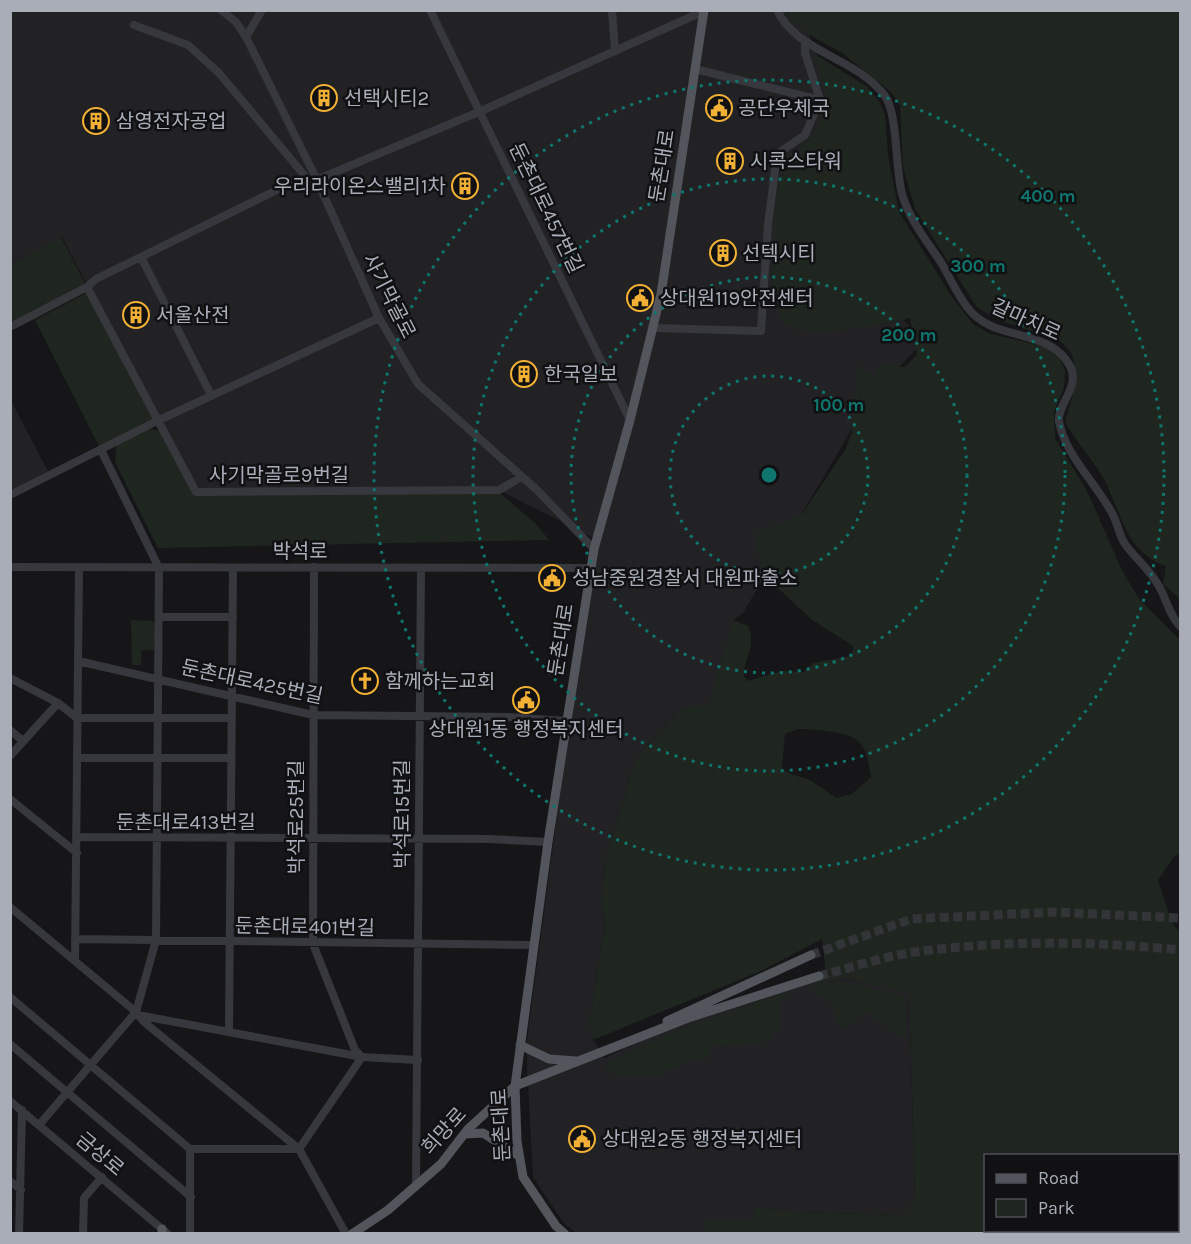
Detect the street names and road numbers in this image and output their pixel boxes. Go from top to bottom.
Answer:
street label: 둔촌대로 [645,128,679,204]
street label: 둔촌대로457번길 [504,139,588,277]
street label: 사기막골로 [358,250,420,342]
street label: 갈마치로 [988,295,1064,345]
street label: 사기막골로9번길 [209,464,349,487]
street label: 박석로 [272,540,328,563]
street label: 둔촌대로 [544,602,578,678]
street label: 둔촌대로425번길 [179,656,325,708]
street label: 박석로15번길 [391,759,414,869]
street label: 박석로25번길 [285,760,308,874]
street label: 둔촌대로413번길 [116,811,256,834]
street label: 둔촌대로401번길 [235,914,375,940]
street label: 둔촌대로 [488,1088,514,1162]
street label: 희망로 [417,1103,471,1159]
street label: 금상로 [71,1127,129,1181]

